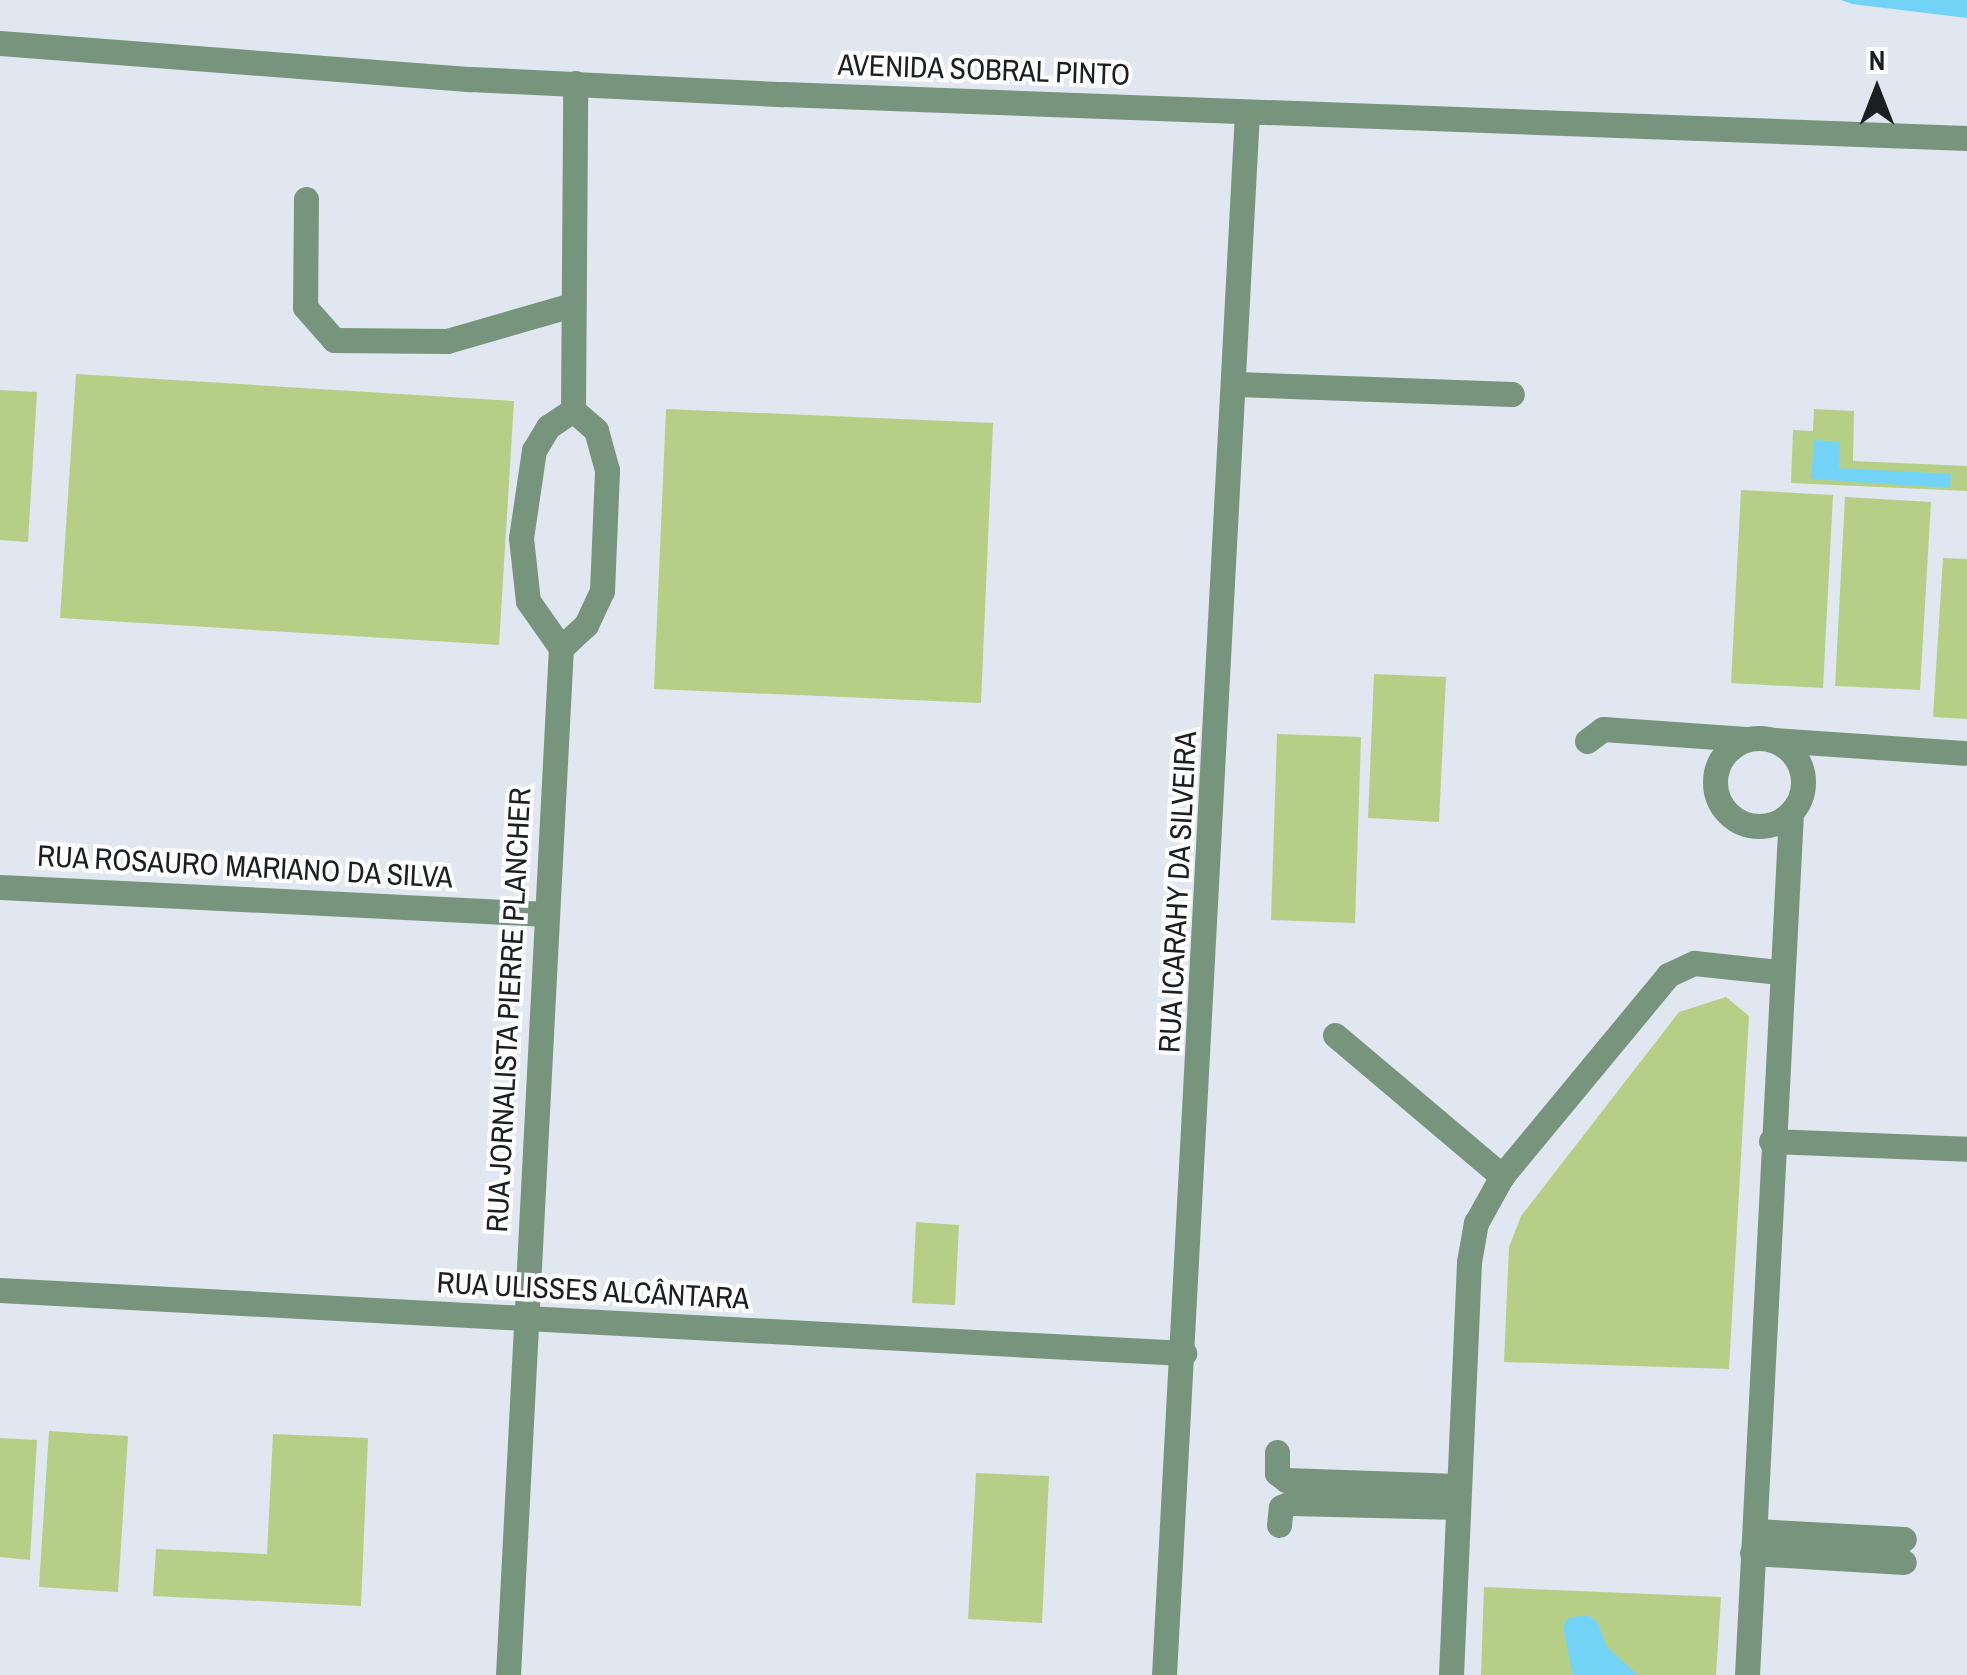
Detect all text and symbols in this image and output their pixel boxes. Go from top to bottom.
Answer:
north arrow [1827,40,1927,140]
text: N [1869,41,1885,79]
street label: AVENIDA SOBRAL PINTO [836,46,1132,92]
street label: RUA ICARAHY DA SILVEIRA [1151,729,1203,1055]
street label: RUA JORNALISTA PIERRE PLANCHER [478,785,538,1235]
street label: RUA ROSAURO MARIANO DA SILVA [35,837,455,895]
street label: RUA ULISSES ALCÂNTARA [435,1264,751,1316]

